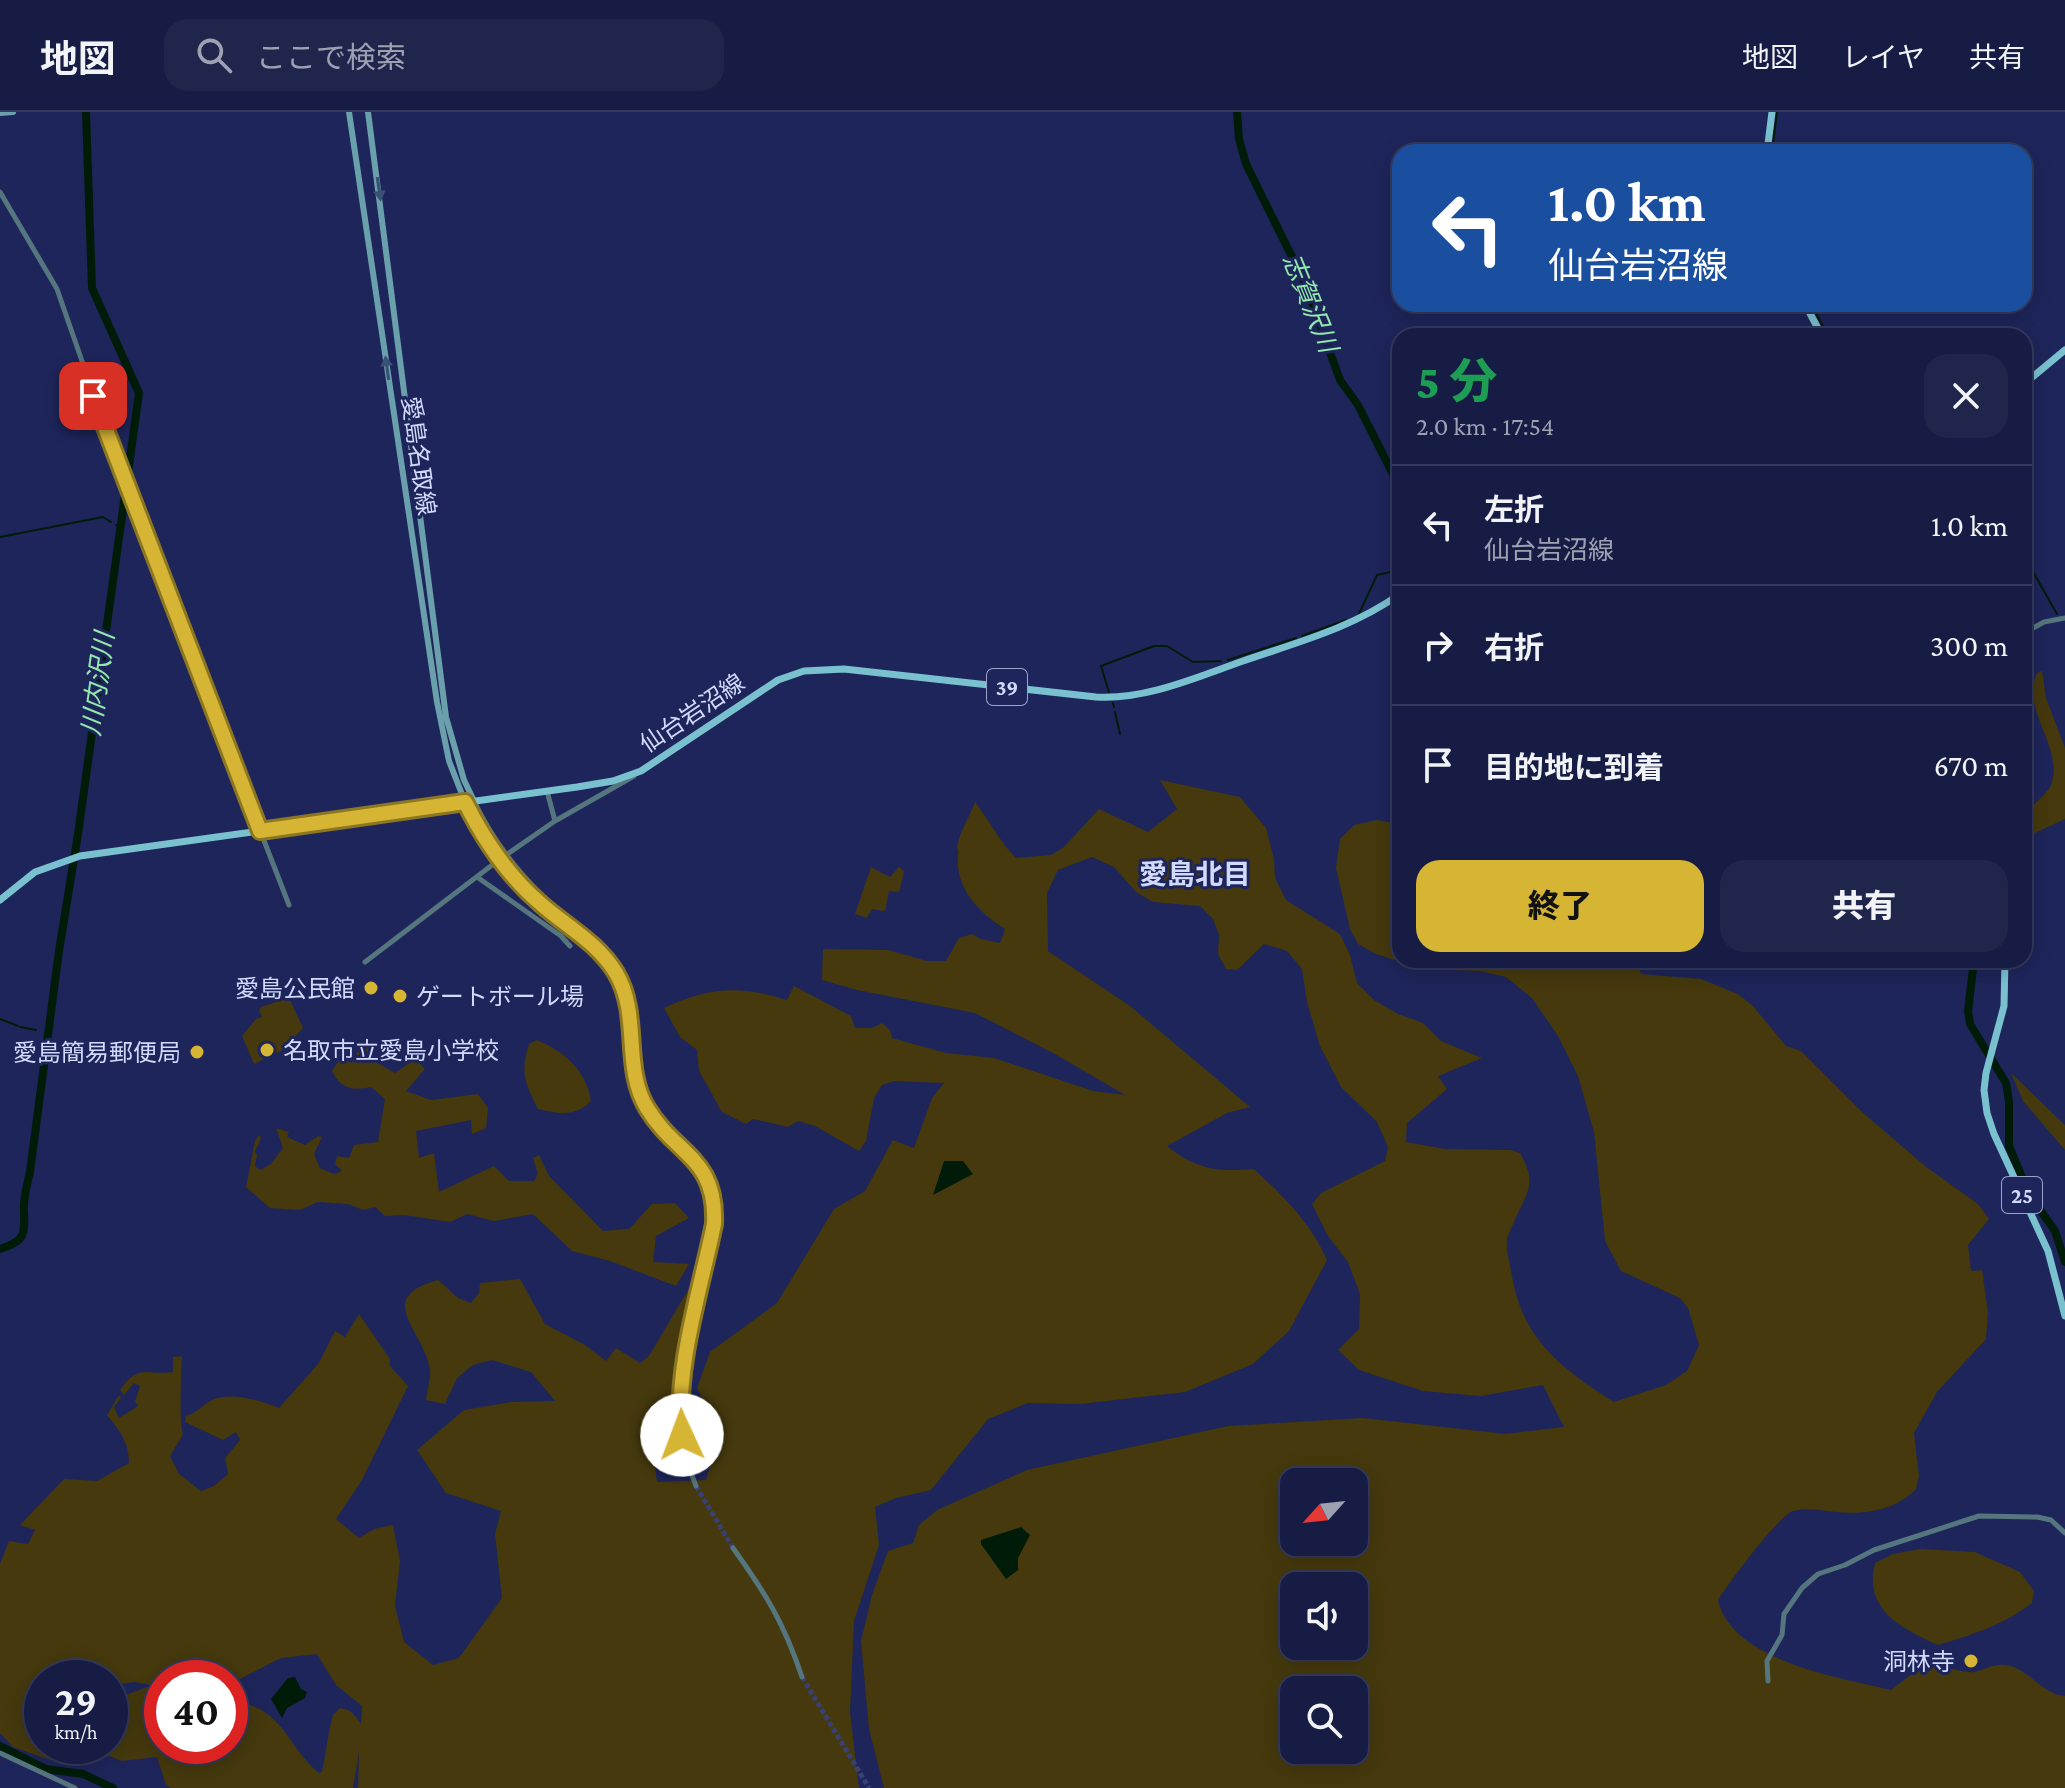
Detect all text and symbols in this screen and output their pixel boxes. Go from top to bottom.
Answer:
search box [164,19,724,91]
icon: search [192,33,236,77]
text: 地図 [40,38,116,80]
text: ここで検索 [256,41,406,74]
text: 地図 [1742,42,1798,73]
text: レイヤ [1842,42,1925,73]
text: 共有 [1969,42,2025,73]
text: 1.0 km [1548,171,1706,233]
icon: left [1416,176,1520,280]
one-way arrow [373,177,386,202]
text: 仙台岩沼線 [1548,246,1728,286]
water label: 志賀沢川 [1277,249,1344,359]
button: close [1924,354,2008,438]
one-way arrow [380,355,393,380]
text: 5 分 [1416,355,1497,408]
pin [59,362,127,430]
icon: arrive [71,374,115,418]
street label: 愛島名取線 [397,395,441,517]
text: 2.0 km · 17:54 [1416,412,1554,441]
text: 左折 [1484,493,1544,526]
icon: left [1416,503,1460,547]
text: 1.0 km [1931,509,2008,542]
text: 仙台岩沼線 [1484,536,1614,565]
icon: right [1416,623,1460,667]
water label: 川内沢川 [76,628,120,738]
text: 300 m [1930,629,2008,662]
text: 右折 [1484,631,1544,664]
street label: 仙台岩沼線 [635,668,749,758]
road number: 39 [987,669,1027,705]
icon: arrive [1416,743,1460,787]
text: 670 m [1934,749,2008,782]
text: 目的地に到着 [1484,751,1664,784]
district label: 愛島北目 [1139,859,1251,890]
button: 終了 [1416,860,1704,952]
button: 共有 [1720,860,2008,952]
place label: 愛島公民館 [235,975,355,1002]
marker: 愛島公民館 [362,979,380,997]
place label: ゲートボール場 [416,983,584,1010]
marker: ゲートボール場 [391,987,409,1005]
place label: 名取市立愛島小学校 [283,1037,499,1064]
place label: 愛島簡易郵便局 [13,1039,181,1066]
marker: 名取市立愛島小学校 [258,1041,276,1059]
marker: 愛島簡易郵便局 [188,1043,206,1061]
road number: 25 [2002,1177,2042,1213]
position arrow [640,1393,724,1477]
north arrow [1280,1468,1368,1556]
map controls [1280,1468,1368,1764]
button: sound [1280,1572,1368,1660]
place label: 洞林寺 [1883,1648,1955,1675]
marker: 洞林寺 [1962,1652,1980,1670]
speed limit sign: 40 [144,1660,248,1764]
button: search [1280,1676,1368,1764]
text: 29 [55,1679,97,1724]
text: km/h [54,1721,98,1743]

